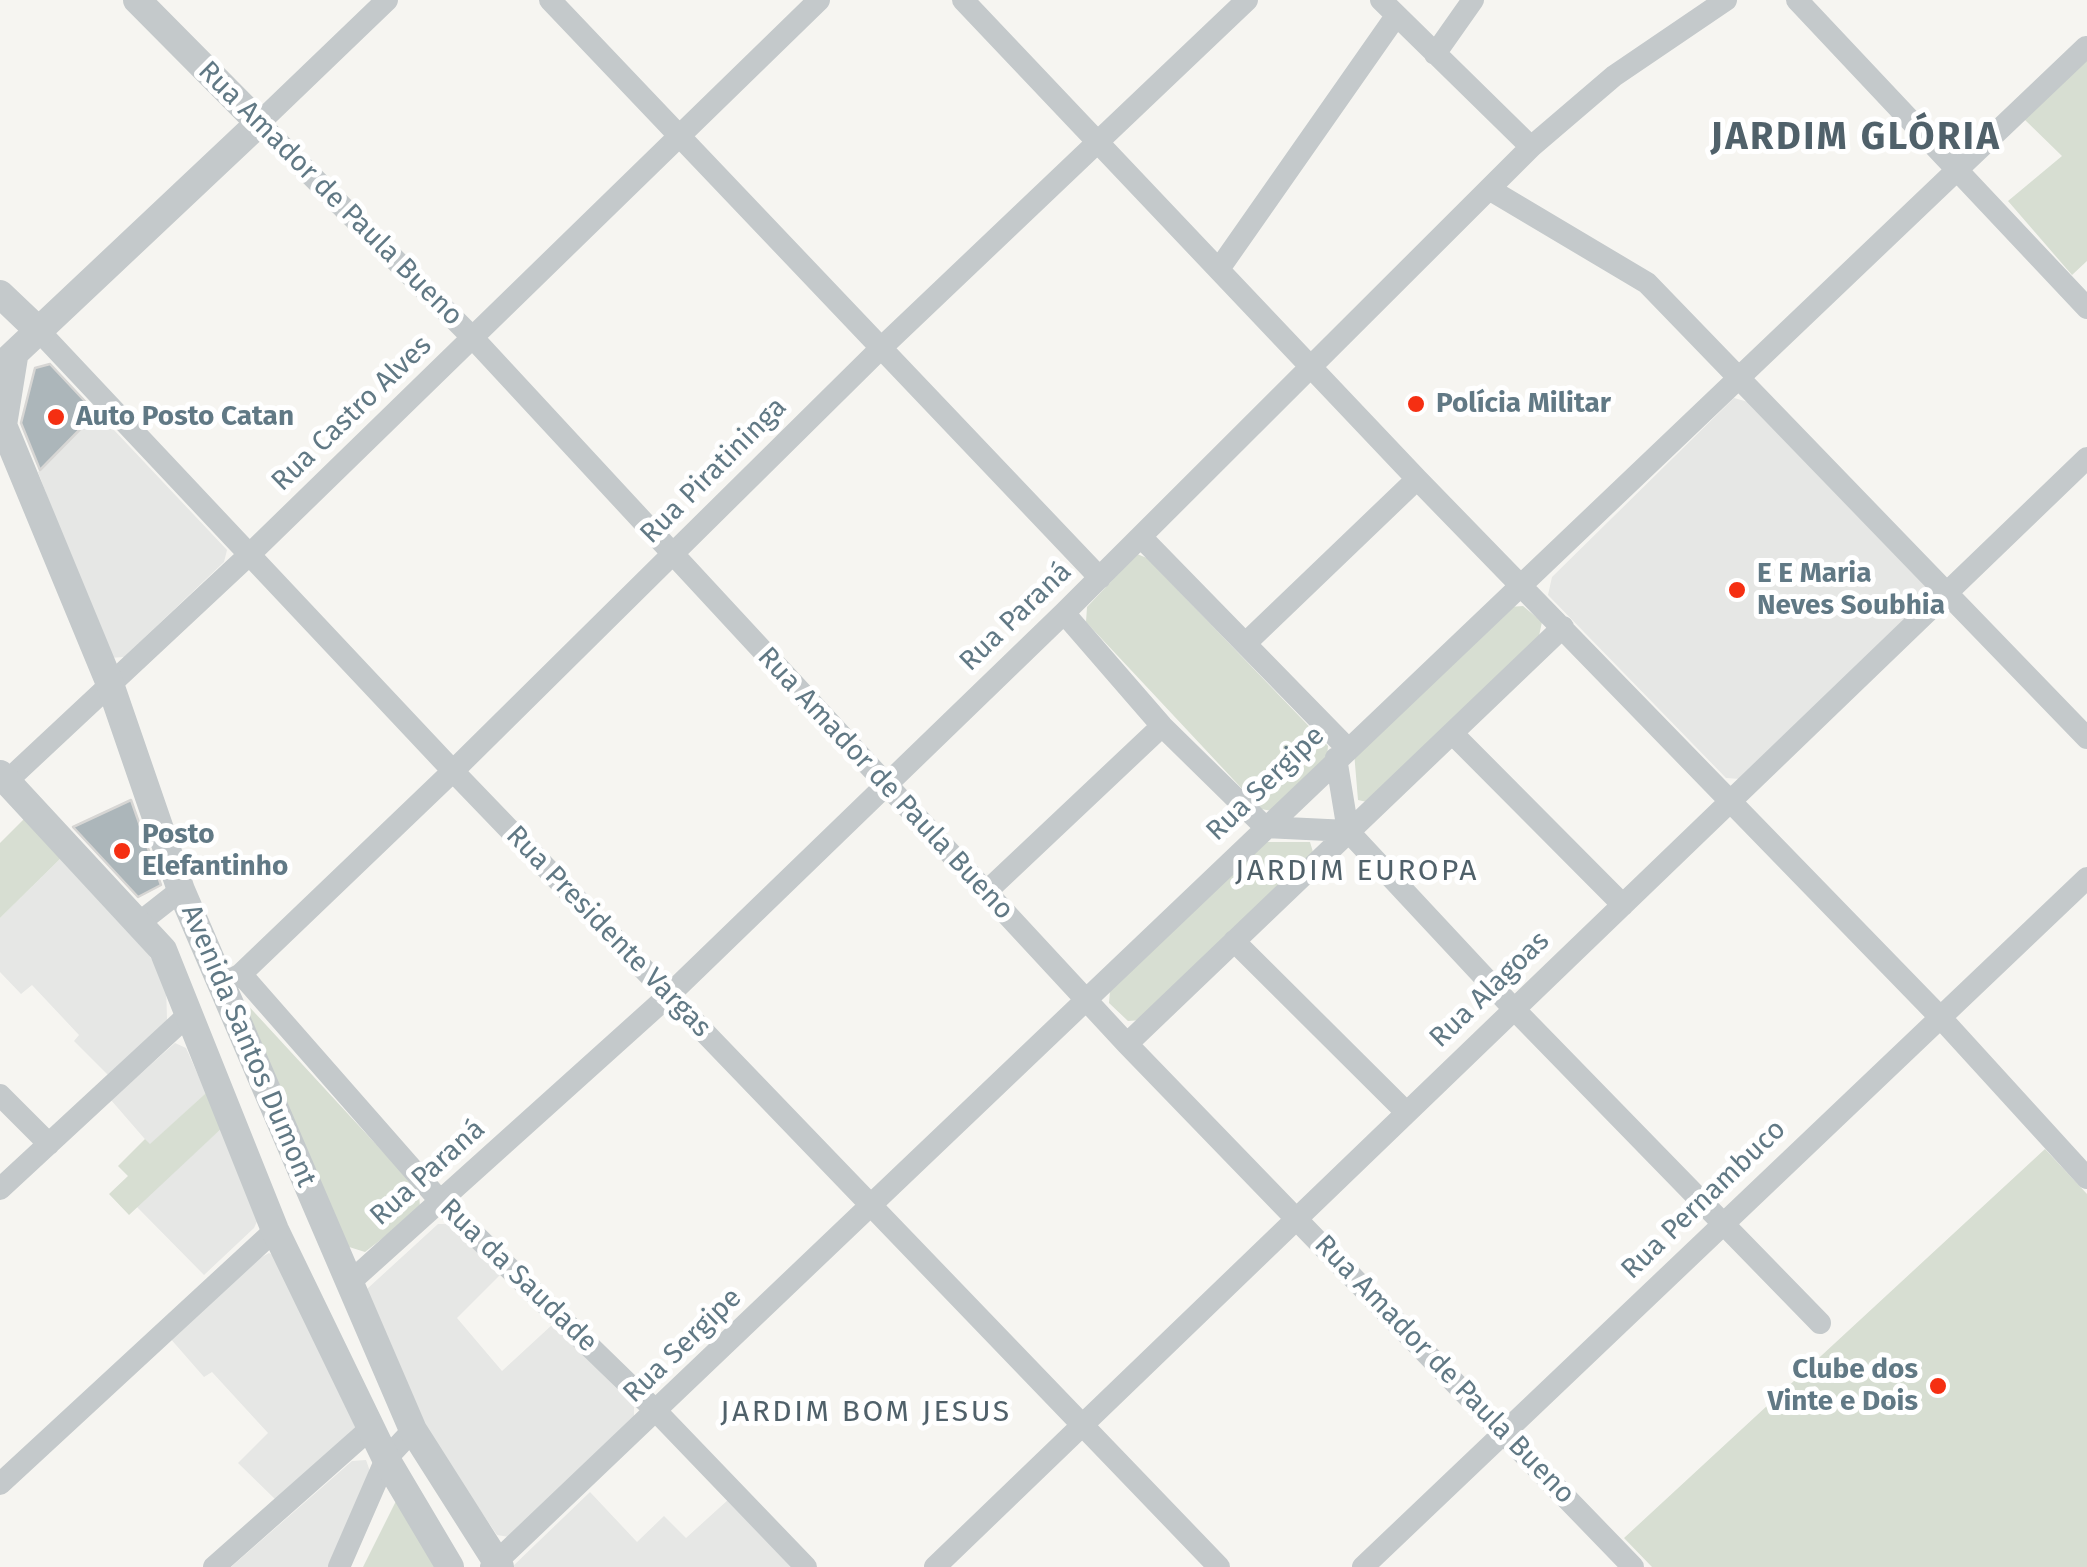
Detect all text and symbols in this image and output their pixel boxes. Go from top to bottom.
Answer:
street label: Rua Amador de Paula Bueno [191,55,469,333]
district label: JARDIM GLÓRIA [1711,115,2001,161]
street label: Rua Castro Alves [265,329,439,499]
place label: Polícia Militar [1436,387,1611,421]
street label: Rua Piratininga [634,391,794,551]
marker: Polícia Militar [1405,393,1427,415]
place label: Auto Posto Catan [76,400,294,434]
marker: Auto Posto Catan [45,406,67,428]
street label: Rua Paraná [953,555,1079,679]
place label: E E Maria Neves Soubhia [1757,557,1945,623]
marker: E E Maria Neves Soubhia [1726,579,1748,601]
street label: Rua Amador de Paula Bueno [750,641,1020,927]
street label: Rua Sergipe [1200,719,1332,849]
place label: Posto Elefantinho [142,818,288,884]
street label: Rua Presidente Vargas [498,819,718,1045]
marker: Posto Elefantinho [111,840,133,862]
district label: JARDIM EUROPA [1235,854,1479,890]
street label: Avenida Santos Dumont [173,900,323,1192]
street label: Rua Alagoas [1423,925,1557,1055]
street label: Rua Paraná [364,1113,492,1233]
street label: Rua Pernambuco [1615,1113,1793,1287]
street label: Rua da Saudade [432,1192,604,1360]
street label: Rua Amador de Paula Bueno [1307,1229,1581,1511]
street label: Rua Sergipe [617,1281,749,1411]
place label: Clube dos Vinte e Dois [1768,1353,1918,1419]
marker: Clube dos Vinte e Dois [1927,1375,1949,1397]
district label: JARDIM BOM JESUS [720,1395,1012,1431]

